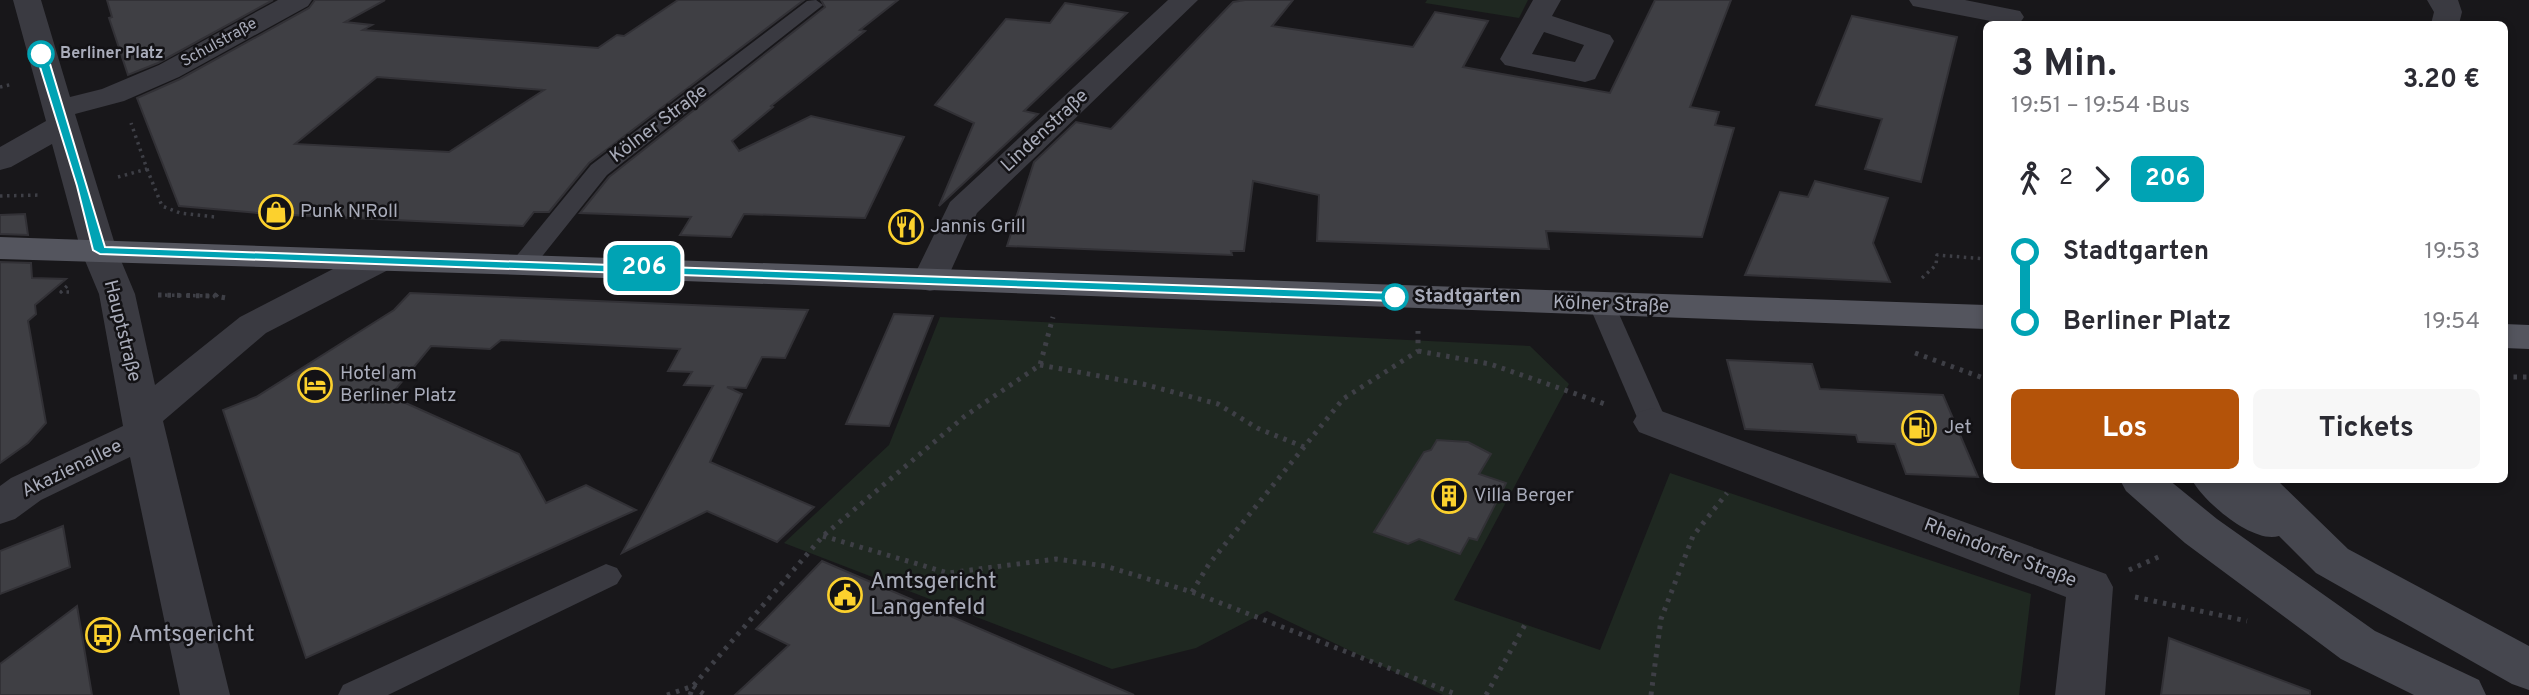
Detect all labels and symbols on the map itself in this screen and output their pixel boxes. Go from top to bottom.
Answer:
street label: Schulstraße [177,14,261,72]
marker: Berliner Platz [28,41,54,67]
place label: Berliner Platz [60,44,163,64]
street label: Kölner Straße [605,79,713,169]
street label: Lindenstraße [996,84,1094,178]
shop icon: Punk N'Roll [257,193,295,231]
place label: Punk N'Roll [300,200,398,224]
restaurant icon: Jannis Grill [887,208,925,246]
place label: Jannis Grill [930,215,1026,239]
line badge: 206 [604,245,684,291]
street label: Hauptstraße [98,278,146,384]
marker: Stadtgarten [1382,284,1408,310]
place label: Stadtgarten [1414,285,1521,309]
street label: Kölner Straße [1552,291,1670,319]
place label: Hotel am Berliner Platz [340,362,457,408]
hotel icon: Hotel am Berliner Platz [296,366,334,404]
fuel station icon: Jet [1900,409,1938,447]
place label: Jet [1944,416,1972,440]
street label: Akazienallee [18,434,126,504]
building icon: Villa Berger [1430,477,1468,515]
place label: Villa Berger [1474,484,1575,508]
street label: Rheindorfer Straße [1920,513,2080,593]
place label: Amtsgericht Langenfeld [870,568,997,623]
public building icon: Amtsgericht Langenfeld [826,576,864,614]
bus stop icon: Amtsgericht [84,616,122,654]
place label: Amtsgericht [128,621,255,650]

